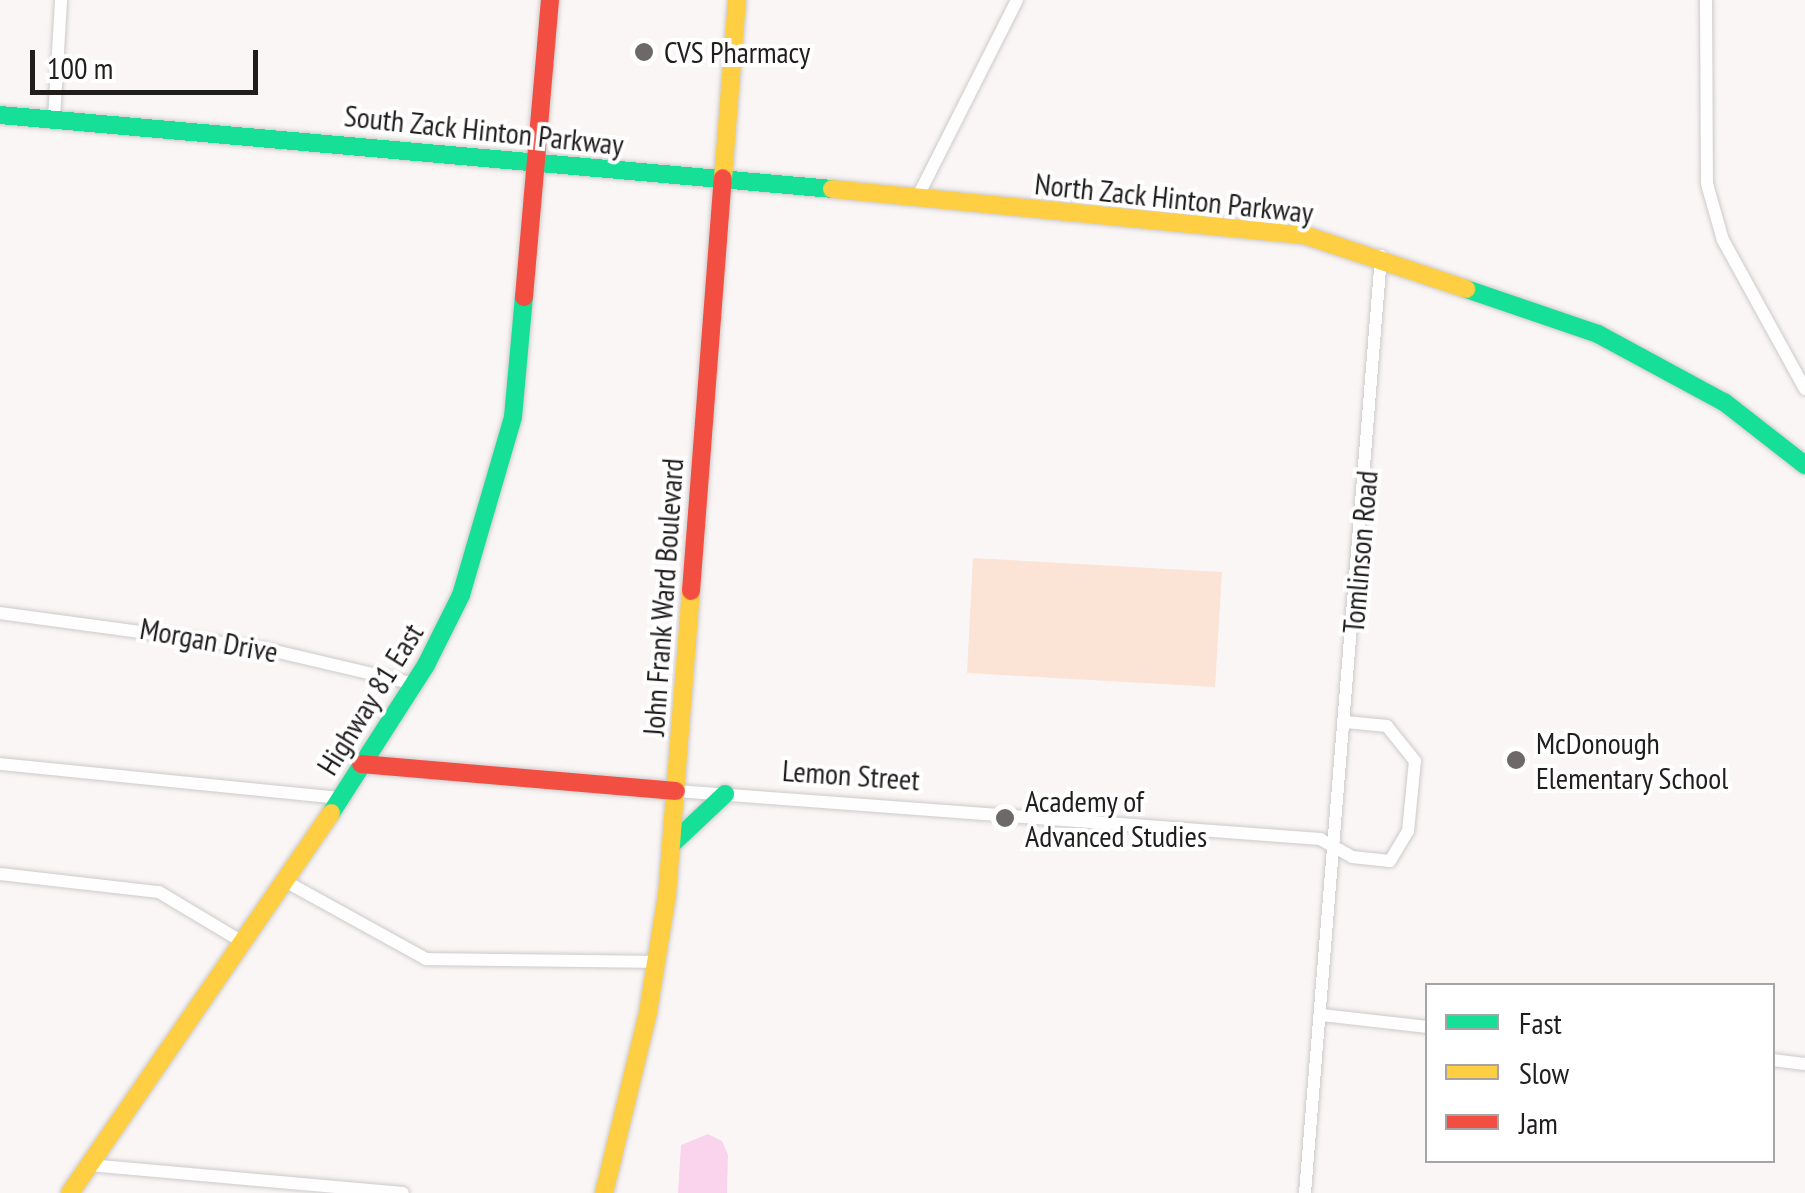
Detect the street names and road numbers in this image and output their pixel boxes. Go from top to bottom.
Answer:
street label: South Zack Hinton Parkway [342,97,626,163]
street label: North Zack Hinton Parkway [1032,165,1316,231]
street label: John Frank Ward Boulevard [635,456,691,738]
street label: Tomlinson Road [1335,469,1385,635]
street label: Morgan Drive [137,610,281,670]
street label: Highway 81 East [309,616,431,782]
street label: Lemon Street [781,752,921,798]

